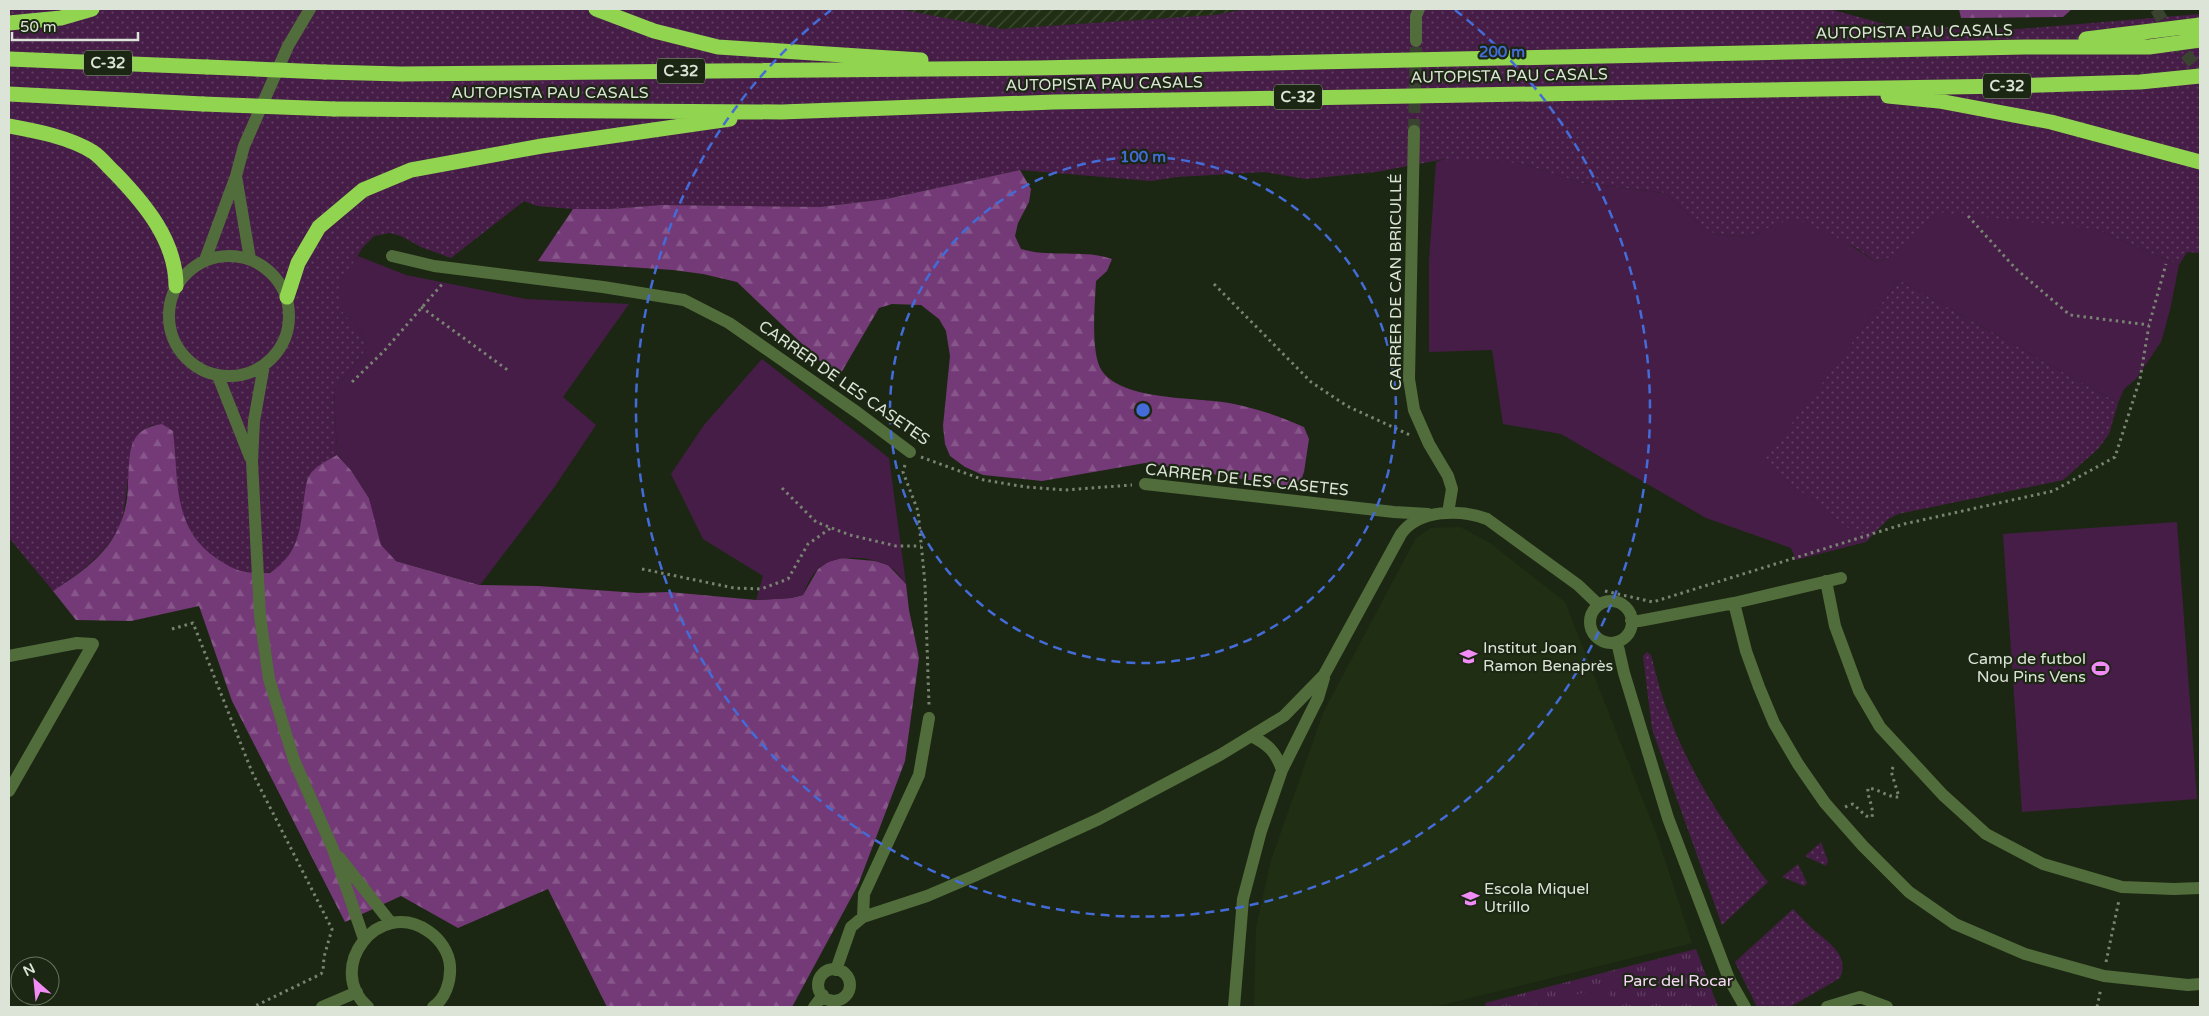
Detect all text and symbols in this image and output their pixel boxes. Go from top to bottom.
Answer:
scale bar [12,10,139,42]
text: 50 m [20,18,57,36]
street label: AUTOPISTA PAU CASALS [1815,20,2013,44]
text: 200 m [1479,43,1525,61]
road number: C-32 [84,50,132,76]
road number: C-32 [657,58,705,84]
street label: AUTOPISTA PAU CASALS [1410,64,1608,88]
street label: AUTOPISTA PAU CASALS [1005,72,1203,96]
road number: C-32 [1983,74,2031,98]
street label: AUTOPISTA PAU CASALS [451,83,649,103]
road number: C-32 [1274,84,1322,110]
text: 100 m [1120,148,1166,166]
street label: CARRER DE CAN BRICULLÉ [1386,174,1406,390]
street label: CARRER DE LES CASETES [755,316,934,450]
centre of rings [1134,401,1152,419]
street label: CARRER DE LES CASETES [1144,459,1350,501]
place label: Institut Joan Ramon Benaprès [1483,638,1613,676]
school or university icon: Institut Joan Ramon Benaprès [1459,647,1479,667]
place label: Camp de futbol Nou Pins Vens [1968,649,2086,687]
sports icon: Camp de futbol Nou Pins Vens [2090,658,2110,678]
place label: Escola Miquel Utrillo [1484,879,1589,917]
school or university icon: Escola Miquel Utrillo [1460,888,1480,908]
north arrow [10,956,60,1006]
text: N [20,960,38,980]
park label: Parc del Rocar [1623,971,1734,991]

